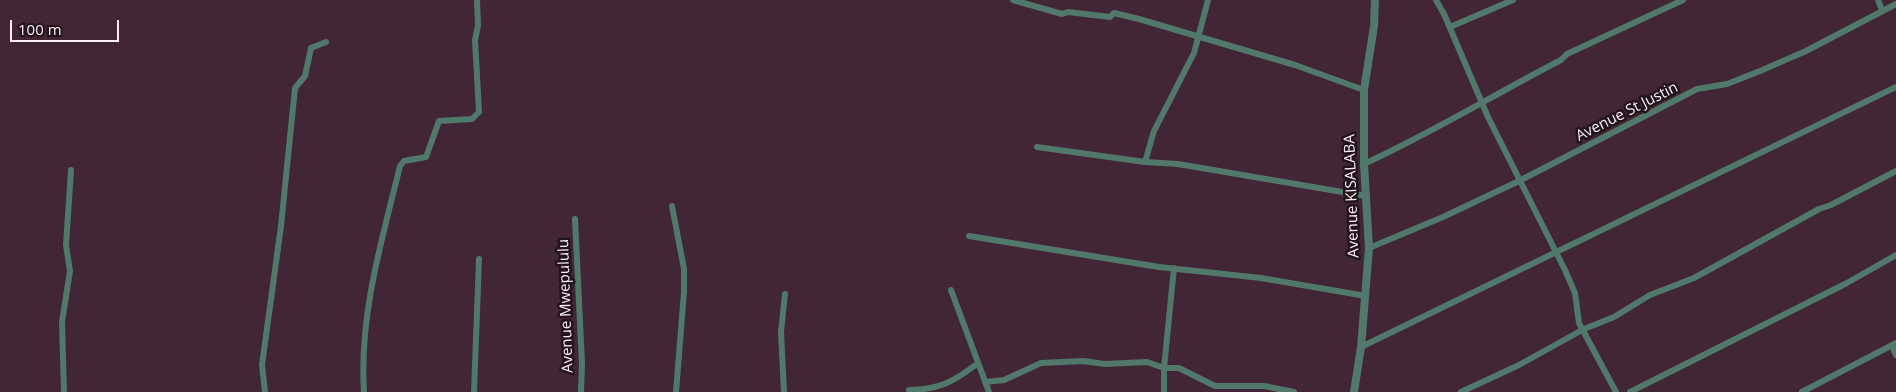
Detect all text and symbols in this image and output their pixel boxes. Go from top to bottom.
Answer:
scale bar [12,10,121,42]
text: 100 m [18,19,62,39]
street label: Avenue St Justin [1573,78,1681,146]
street label: Avenue KISALABA [1341,134,1363,258]
street label: Avenue Mwepululu [555,239,577,373]

